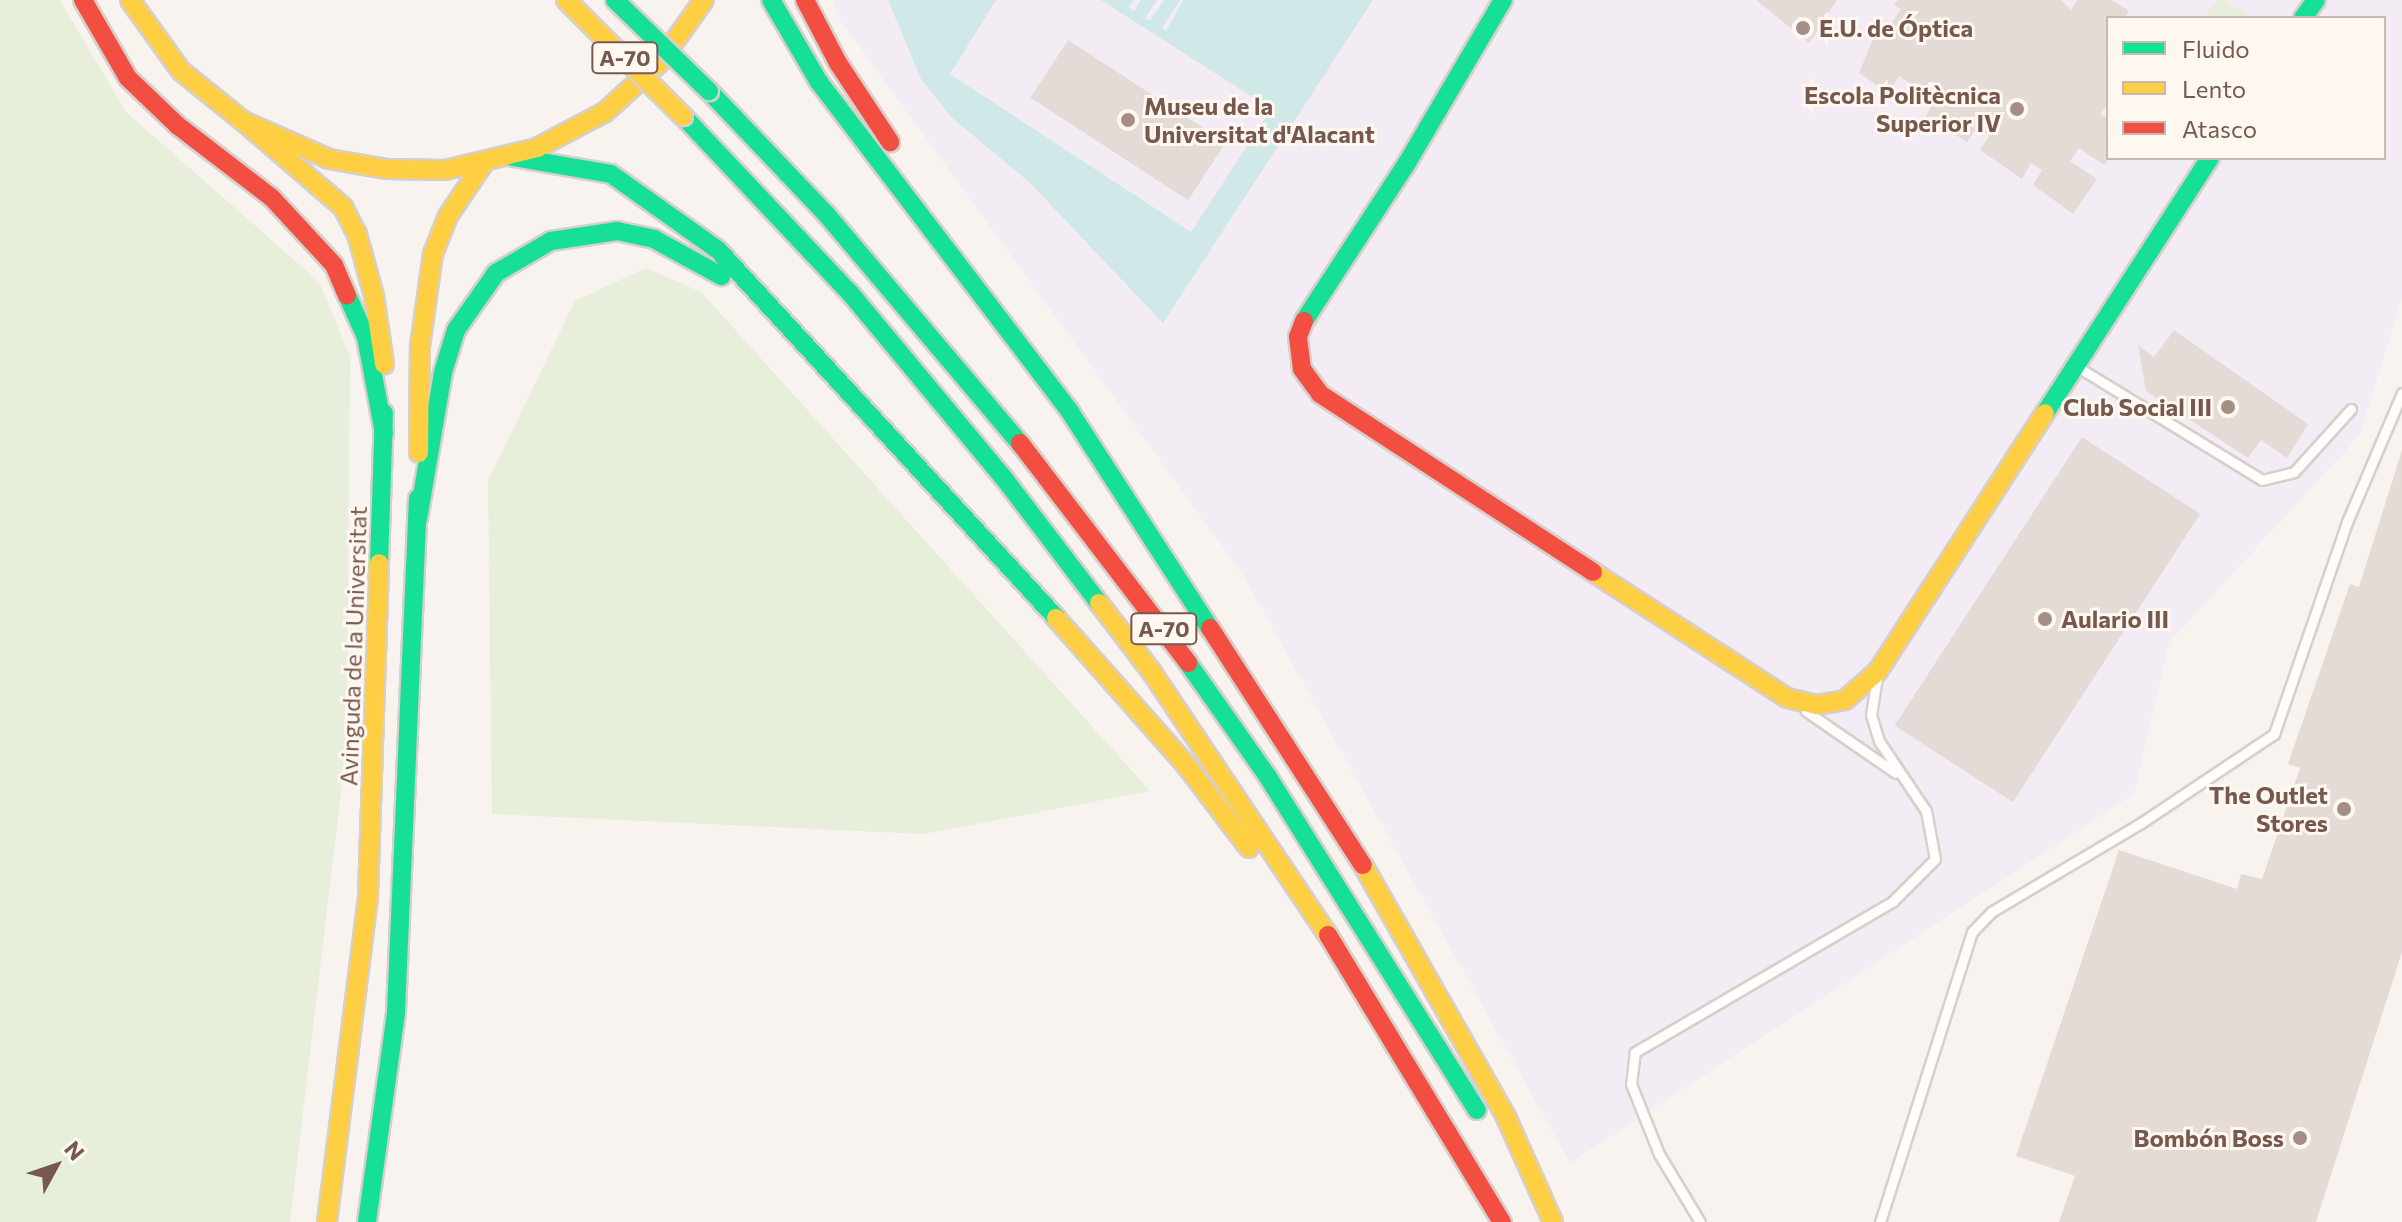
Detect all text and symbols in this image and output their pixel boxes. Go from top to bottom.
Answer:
place label: E.U. de Óptica [1819,14,1973,42]
legend [2106,16,2386,160]
marker: E.U. de Óptica [1794,19,1812,37]
text: Fluido [2182,34,2250,63]
road number: A-70 [591,40,659,76]
text: Lento [2182,74,2246,103]
place label: Escola Politècnica Superior IV [1804,81,2001,137]
place label: Museu de la Universitat d'Alacant [1144,92,1375,148]
marker: Escola Politècnica Superior IV [2008,100,2026,118]
marker: Museu de la Universitat d'Alacant [1119,111,1137,129]
text: Atasco [2182,114,2257,143]
place label: Club Social III [2063,393,2212,421]
marker: Club Social III [2219,398,2237,416]
street label: Avinguda de la Universitat [334,506,372,786]
place label: Aulario III [2061,605,2169,633]
marker: Aulario III [2036,610,2054,628]
road number: A-70 [1130,611,1198,647]
place label: The Outlet Stores [2209,781,2328,837]
marker: The Outlet Stores [2335,800,2353,818]
place label: Bombón Boss [2134,1124,2284,1152]
north arrow [16,1126,96,1206]
marker: Bombón Boss [2291,1129,2309,1147]
text: N [59,1135,90,1165]

